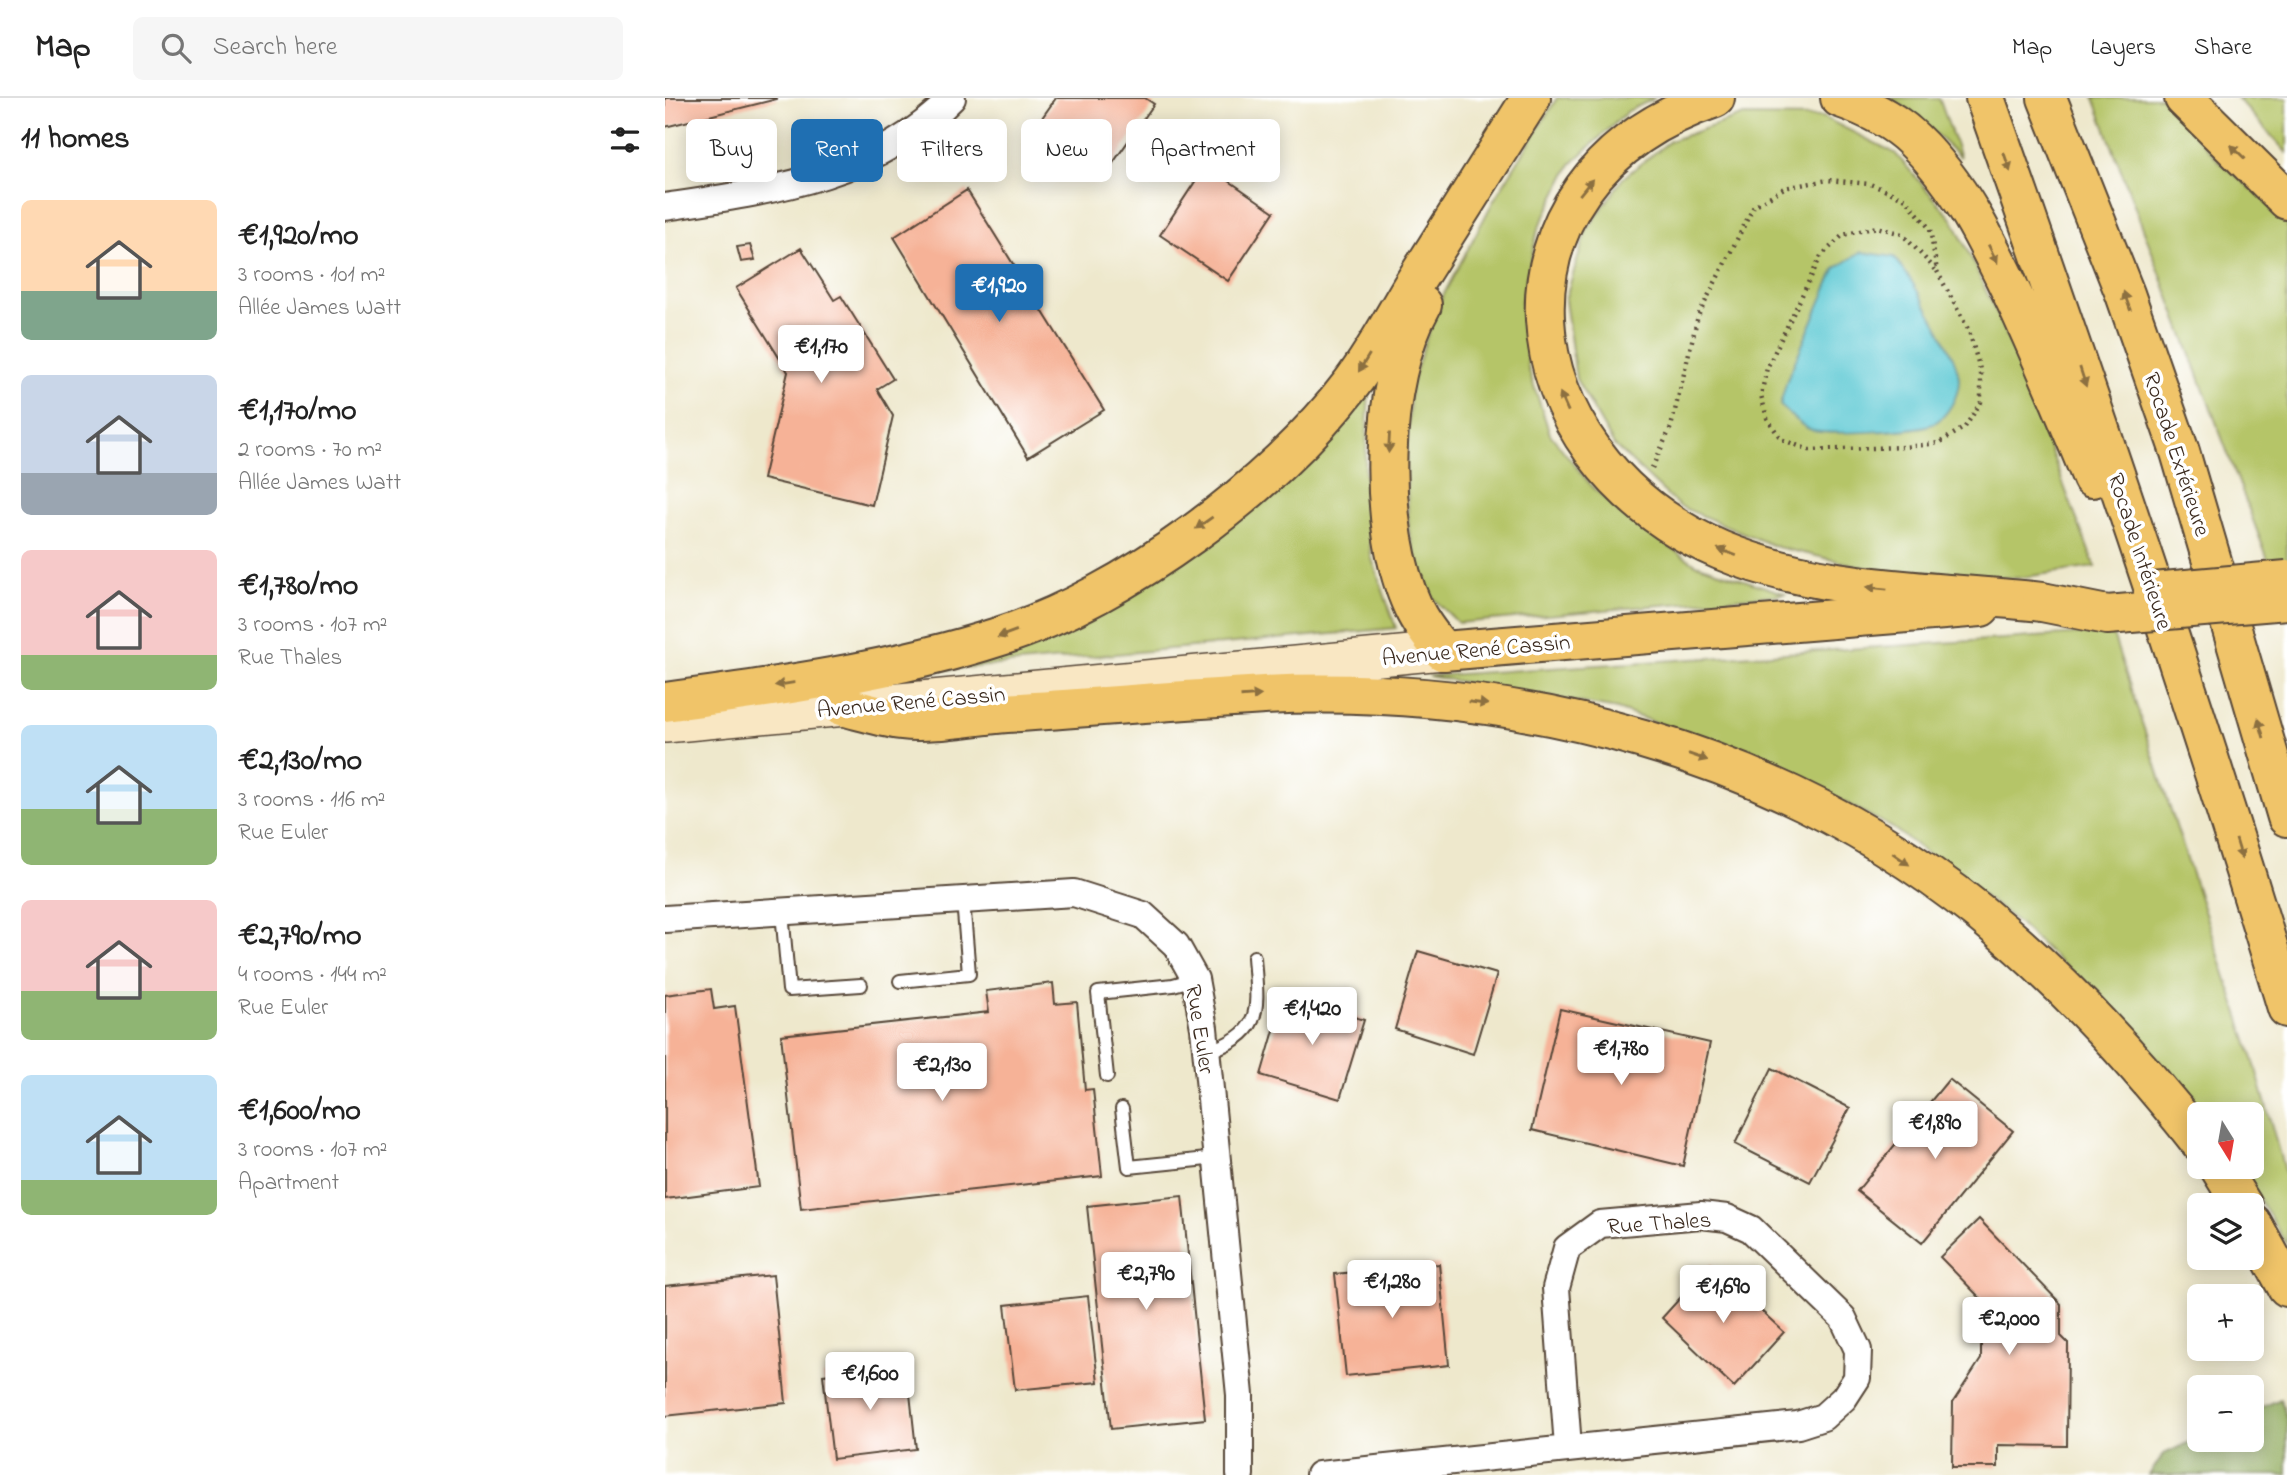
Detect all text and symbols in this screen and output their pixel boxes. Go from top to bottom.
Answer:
search box [133,17,623,80]
text: Map [35,24,91,72]
icon: search [157,29,195,67]
text: Search here [213,29,337,67]
text: Map [2012,31,2052,66]
text: Layers [2090,31,2156,66]
text: Share [2194,31,2252,66]
text: 11 homes [21,118,129,162]
chip: Buy [686,119,777,182]
chip: Rent [791,119,883,182]
chip: Filters [897,119,1007,182]
chip: New [1021,119,1112,182]
chip: Apartment [1126,119,1280,182]
icon: filters [606,121,644,159]
one-way arrow [2230,145,2247,161]
one-way arrow [2002,152,2013,173]
one-way arrow [1578,178,1593,195]
text: €1,920/mo [238,215,359,259]
icon: home [77,228,161,312]
one-way arrow [1987,244,1998,264]
text: 3 rooms · 101 m² [238,259,385,292]
pin: €1,920 [942,264,1056,324]
text: €1,920 [971,270,1027,303]
one-way arrow [2121,290,2132,311]
text: Allée James Watt [238,292,401,325]
pin: €1,170 [764,326,878,385]
text: €1,170 [794,331,848,364]
one-way arrow [1358,354,1371,373]
one-way arrow [2078,367,2089,388]
street label: Rocade Extérieure [2134,369,2218,542]
text: €1,170/mo [238,390,357,434]
one-way arrow [1558,391,1569,412]
icon: home [77,403,161,487]
one-way arrow [1383,432,1394,454]
text: 2 rooms · 70 m² [238,434,382,467]
text: Allée James Watt [238,467,401,500]
street label: Rocade Intérieure [2098,469,2180,635]
one-way arrow [1195,516,1213,530]
one-way arrow [1716,546,1737,557]
text: €1,780/mo [238,565,358,609]
icon: home [77,578,161,662]
one-way arrow [1866,582,1888,593]
text: 3 rooms · 107 m² [238,609,387,642]
street label: Avenue René Cassin [1381,627,1572,676]
one-way arrow [996,628,1017,639]
text: Rue Thales [238,642,342,675]
one-way arrow [774,679,796,690]
street label: Avenue René Cassin [816,679,1007,728]
one-way arrow [1240,690,1262,701]
one-way arrow [1467,698,1489,709]
one-way arrow [2255,718,2265,739]
text: €2,130/mo [238,740,362,784]
one-way arrow [1688,752,1709,763]
icon: home [77,753,161,837]
text: 3 rooms · 116 m² [238,784,385,817]
text: Rue Euler [238,817,328,850]
one-way arrow [2234,838,2245,859]
one-way arrow [1892,852,1910,866]
text: €2,790/mo [238,915,362,959]
icon: home [77,928,161,1012]
text: 4 rooms · 144 m² [238,959,387,992]
street label: Rue Euler [1175,982,1222,1077]
pin: €1,420 [1255,988,1369,1047]
text: Rue Euler [238,992,328,1025]
text: €1,420 [1283,993,1341,1026]
pin: €1,780 [1564,1028,1678,1087]
text: €1,780 [1593,1033,1649,1066]
pin: €2,130 [885,1044,999,1103]
text: €2,130 [913,1049,971,1082]
text: €1,600/mo [238,1090,361,1134]
pin: €1,890 [1878,1102,1992,1161]
north arrow [2187,1102,2265,1180]
map controls [2187,1102,2264,1452]
icon: home [77,1103,161,1187]
text: €1,890 [1909,1107,1961,1140]
text: 3 rooms · 107 m² [238,1134,387,1167]
text: Apartment [238,1167,339,1200]
button: layers [2187,1193,2264,1270]
street label: Rue Thales [1606,1204,1712,1245]
pin: €2,790 [1089,1252,1203,1312]
text: €2,790 [1117,1258,1175,1291]
pin: €1,280 [1335,1260,1449,1320]
text: €1,280 [1363,1266,1421,1299]
pin: €1,690 [1666,1266,1780,1325]
text: €1,690 [1696,1271,1750,1304]
button: + [2187,1284,2264,1361]
pin: €2,000 [1952,1298,2066,1357]
text: €2,000 [1978,1303,2040,1336]
pin: €1,600 [813,1352,927,1412]
text: €1,600 [841,1358,899,1391]
button: − [2187,1375,2264,1452]

